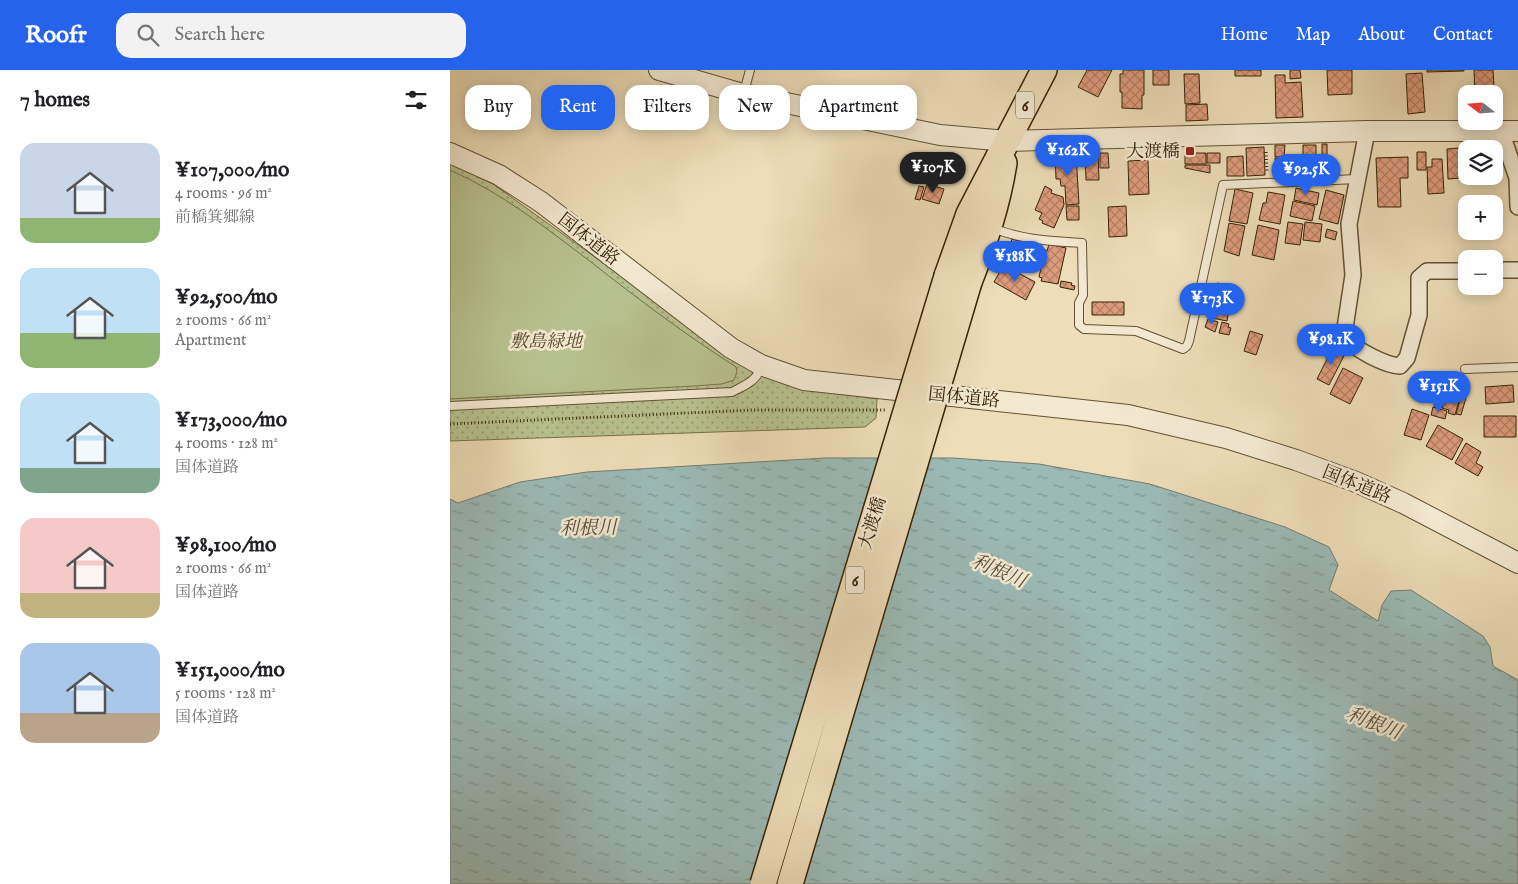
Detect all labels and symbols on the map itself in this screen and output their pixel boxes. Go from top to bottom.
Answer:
north arrow [1458,85,1502,130]
road number: 6 [1016,92,1034,118]
pin: ¥162K [1033,134,1103,177]
place label: 大渡橋 [1126,141,1180,164]
marker: 大渡橋 [1184,145,1196,157]
pin: ¥107K [898,152,968,194]
pin: ¥92.5K [1265,154,1347,196]
street label: 国体道路 [553,209,624,271]
pin: ¥188K [980,240,1050,283]
pin: ¥173K [1177,282,1247,325]
pin: ¥98.1K [1290,324,1372,366]
park label: 敷島緑地 [510,331,584,354]
pin: ¥151K [1404,370,1474,413]
street label: 国体道路 [927,383,1001,414]
street label: 国体道路 [1319,461,1394,510]
street label: 大渡橋 [855,494,892,553]
water label: 利根川 [559,516,619,541]
water label: 利根川 [967,550,1031,595]
road number: 6 [846,566,864,594]
water label: 利根川 [1342,702,1406,746]

